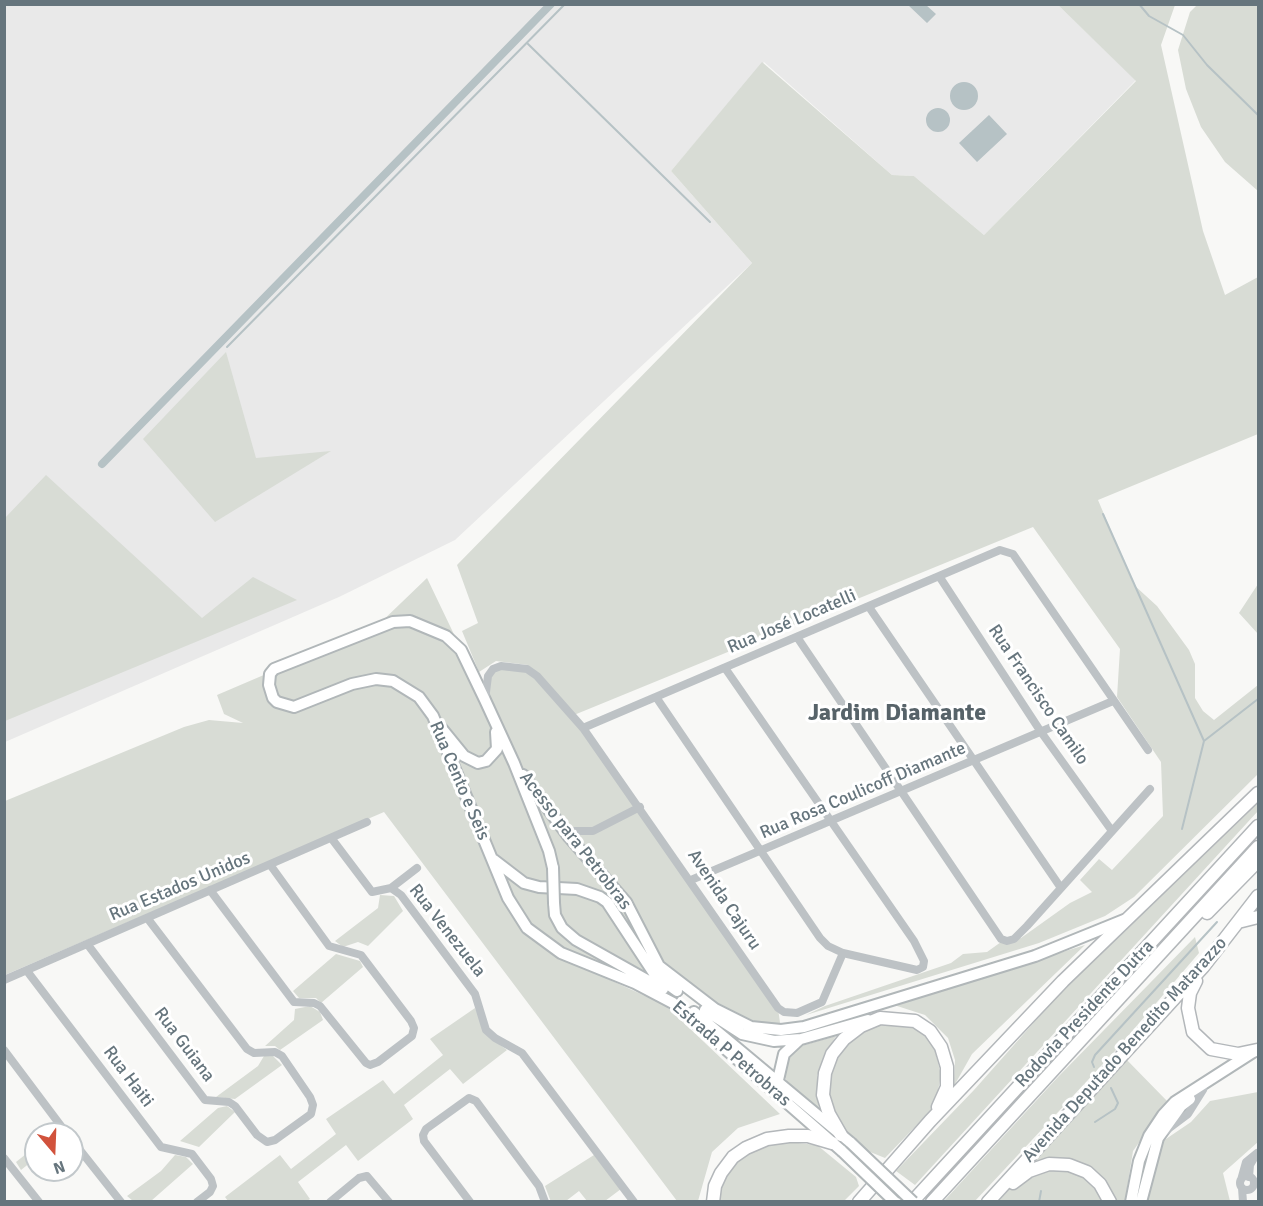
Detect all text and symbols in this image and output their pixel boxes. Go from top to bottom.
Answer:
street label: Rua José Locatelli [724,585,860,659]
street label: Rua Francisco Camilo [983,621,1093,769]
district label: Jardim Diamante [808,700,986,728]
street label: Rua Cento e Seis [424,718,494,844]
street label: Rua Rosa Coulicoff Diamante [757,738,969,844]
street label: Acesso para Petrobras [514,768,636,914]
street label: Avenida Cajuru [683,846,765,954]
street label: Rua Estados Unidos [106,848,254,926]
street label: Rua Venezuela [404,880,490,982]
street label: Avenida Deputado Benedito Matarazzo [1018,933,1232,1167]
street label: Rodovia Presidente Dutra [1011,936,1159,1092]
street label: Estrada P Petrobras [667,997,795,1111]
street label: Rua Guiana [149,1003,219,1087]
street label: Rua Haiti [98,1042,158,1112]
north arrow [24,1122,84,1182]
text: N [51,1156,68,1178]

